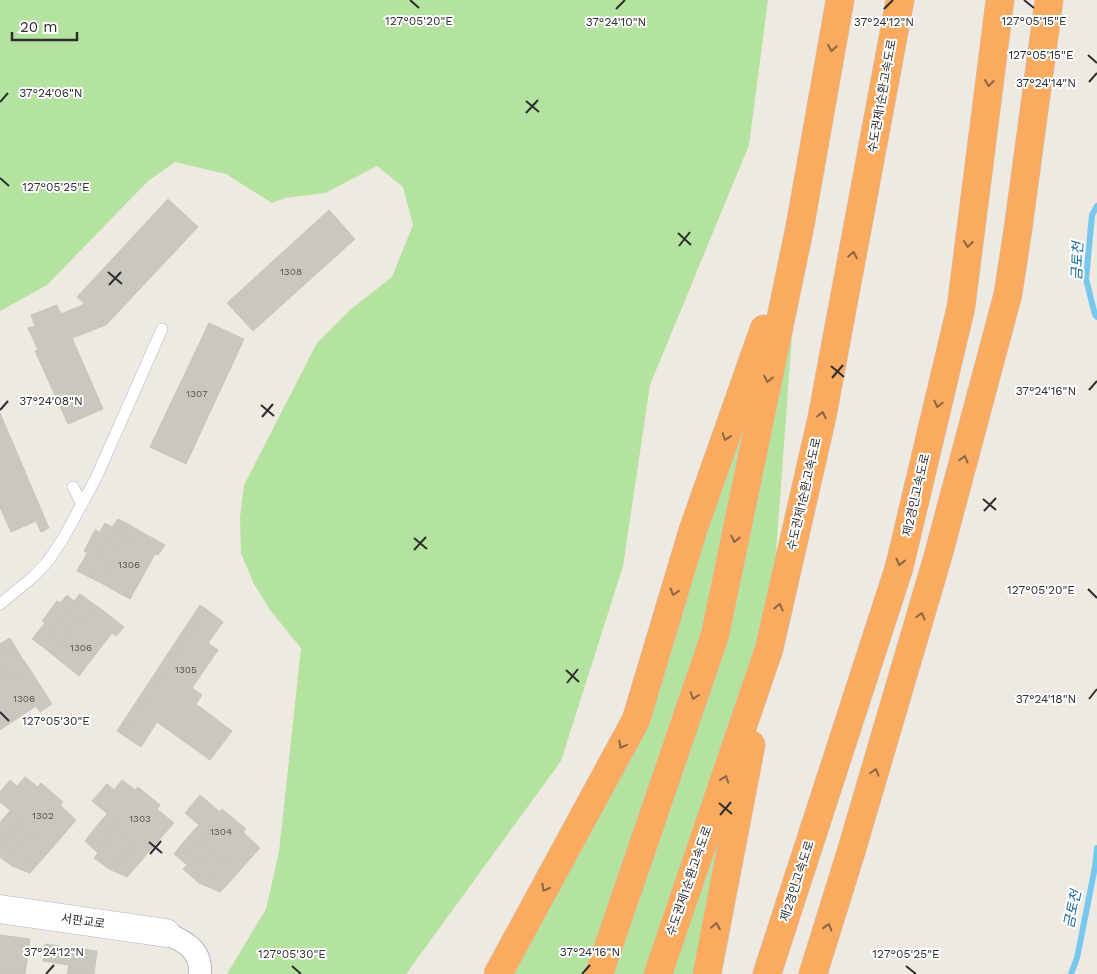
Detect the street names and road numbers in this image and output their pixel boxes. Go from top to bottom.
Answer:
street label: 수도권제1순환고속도로 [865,38,899,154]
street label: 수도권제1순환고속도로 [784,436,824,552]
street label: 제2경인고속도로 [900,452,932,538]
street label: 수도권제1순환고속도로 [664,824,714,938]
street label: 제2경인고속도로 [777,839,817,923]
street label: 서판교로 [60,911,106,931]

